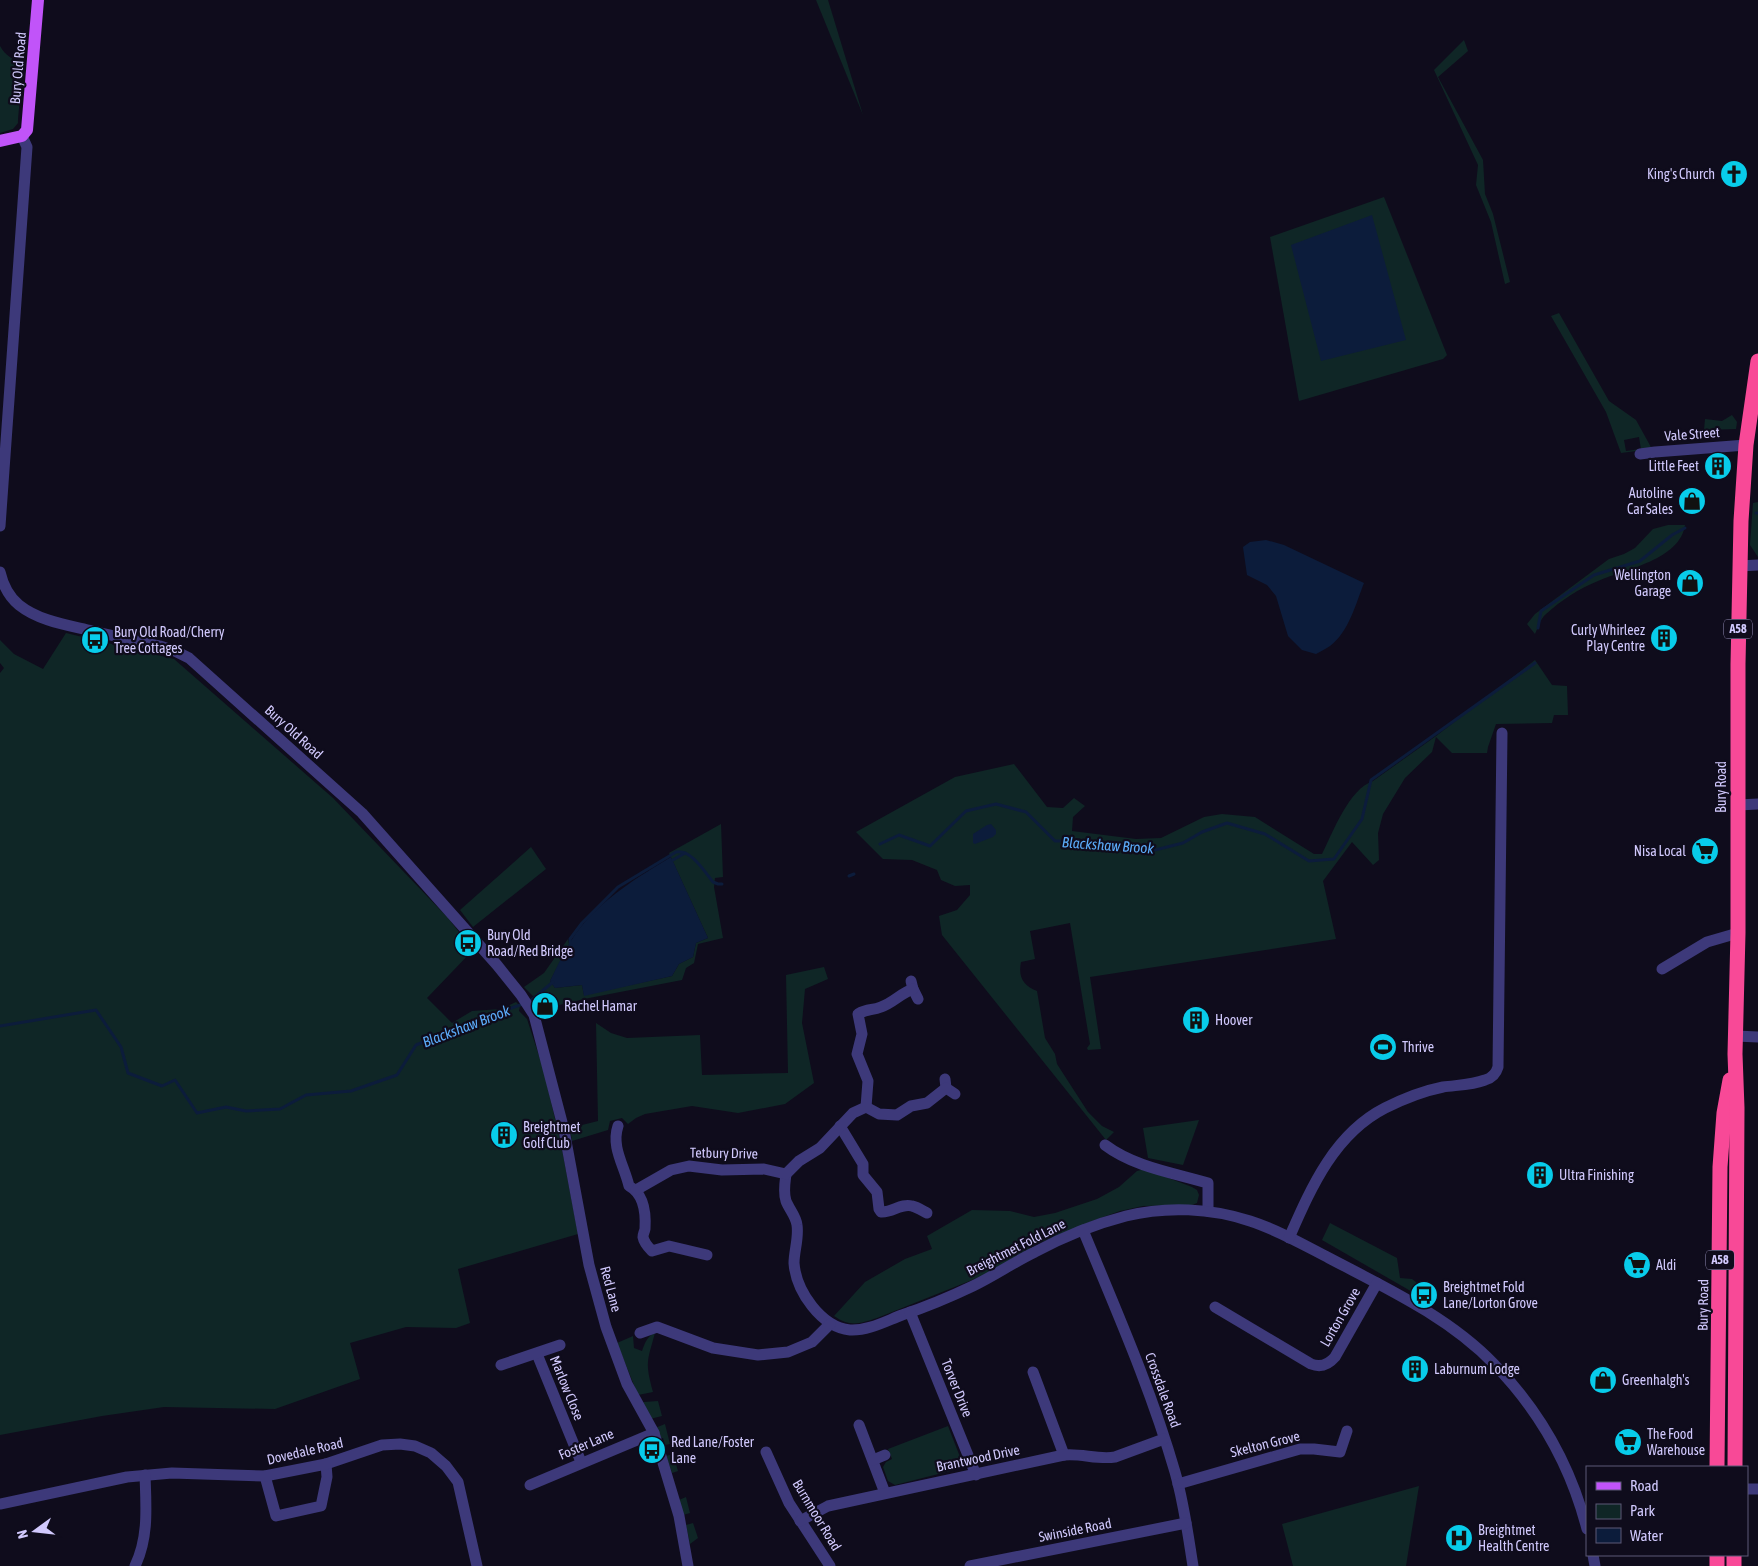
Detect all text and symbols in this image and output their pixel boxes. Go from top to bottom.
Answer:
street label: Bury Old Road [7,31,29,105]
church icon: King's Church [1719,159,1749,189]
place label: King's Church [1647,166,1715,182]
street label: Vale Street [1664,424,1720,444]
building icon: Little Feet [1703,451,1733,481]
place label: Little Feet [1648,458,1699,474]
place label: Autoline Car Sales [1627,485,1673,517]
shop icon: Autoline Car Sales [1677,486,1707,516]
place label: Wellington Garage [1614,567,1671,599]
shop icon: Wellington Garage [1675,568,1705,598]
road number: A58 [1724,620,1752,638]
place label: Curly Whirleez Play Centre [1571,622,1645,654]
building icon: Curly Whirleez Play Centre [1649,623,1679,653]
place label: Bury Old Road/Cherry Tree Cottages [114,624,225,656]
bus stop icon: Bury Old Road/Cherry Tree Cottages [80,625,110,655]
street label: Bury Old Road [262,702,326,762]
street label: Bury Road [1713,761,1729,813]
water label: Blackshaw Brook [1061,833,1155,857]
supermarket icon: Nisa Local [1690,836,1720,866]
place label: Nisa Local [1634,843,1686,859]
place label: Bury Old Road/Red Bridge [487,927,573,959]
bus stop icon: Bury Old Road/Red Bridge [453,928,483,958]
shop icon: Rachel Hamar [530,991,560,1021]
place label: Rachel Hamar [564,998,638,1014]
water label: Blackshaw Brook [420,1001,513,1050]
building icon: Hoover [1181,1005,1211,1035]
place label: Hoover [1215,1012,1253,1028]
sports icon: Thrive [1368,1032,1398,1062]
place label: Thrive [1402,1039,1434,1055]
place label: Breightmet Golf Club [523,1119,581,1151]
building icon: Breightmet Golf Club [489,1120,519,1150]
street label: Tetbury Drive [690,1144,758,1162]
building icon: Ultra Finishing [1525,1160,1555,1190]
place label: Ultra Finishing [1559,1167,1634,1183]
street label: Breightmet Fold Lane [964,1215,1068,1279]
supermarket icon: Aldi [1622,1250,1652,1280]
road number: A58 [1706,1250,1734,1270]
place label: Aldi [1656,1257,1676,1273]
street label: Red Lane [597,1264,625,1314]
place label: Breightmet Fold Lane/Lorton Grove [1443,1279,1538,1311]
street label: Bury Road [1695,1279,1711,1331]
bus stop icon: Breightmet Fold Lane/Lorton Grove [1409,1280,1439,1310]
street label: Lorton Grove [1317,1285,1363,1349]
street label: Crossdale Road [1142,1350,1184,1430]
street label: Marlow Close [547,1353,587,1423]
building icon: Laburnum Lodge [1400,1354,1430,1384]
street label: Torver Drive [938,1357,976,1419]
place label: Laburnum Lodge [1434,1361,1520,1377]
shop icon: Greenhalgh's [1588,1365,1618,1395]
place label: Greenhalgh's [1622,1372,1690,1388]
street label: Foster Lane [556,1425,616,1463]
place label: The Food Warehouse [1647,1426,1705,1458]
supermarket icon: The Food Warehouse [1613,1427,1643,1457]
street label: Skelton Grove [1229,1428,1301,1460]
street label: Dovedale Road [265,1434,345,1468]
place label: Red Lane/Foster Lane [671,1434,755,1466]
bus stop icon: Red Lane/Foster Lane [637,1435,667,1465]
street label: Brantwood Drive [935,1441,1021,1475]
legend [1586,1466,1748,1556]
street label: Burnmoor Road [789,1476,845,1554]
text: Road [1630,1477,1659,1494]
text: Park [1630,1502,1655,1519]
north arrow [10,1506,60,1556]
street label: Swinside Road [1037,1515,1113,1545]
place label: Breightmet Health Centre [1478,1522,1549,1554]
hospital icon: Breightmet Health Centre [1444,1523,1474,1553]
text: Water [1630,1527,1663,1544]
text: N [14,1528,31,1540]

